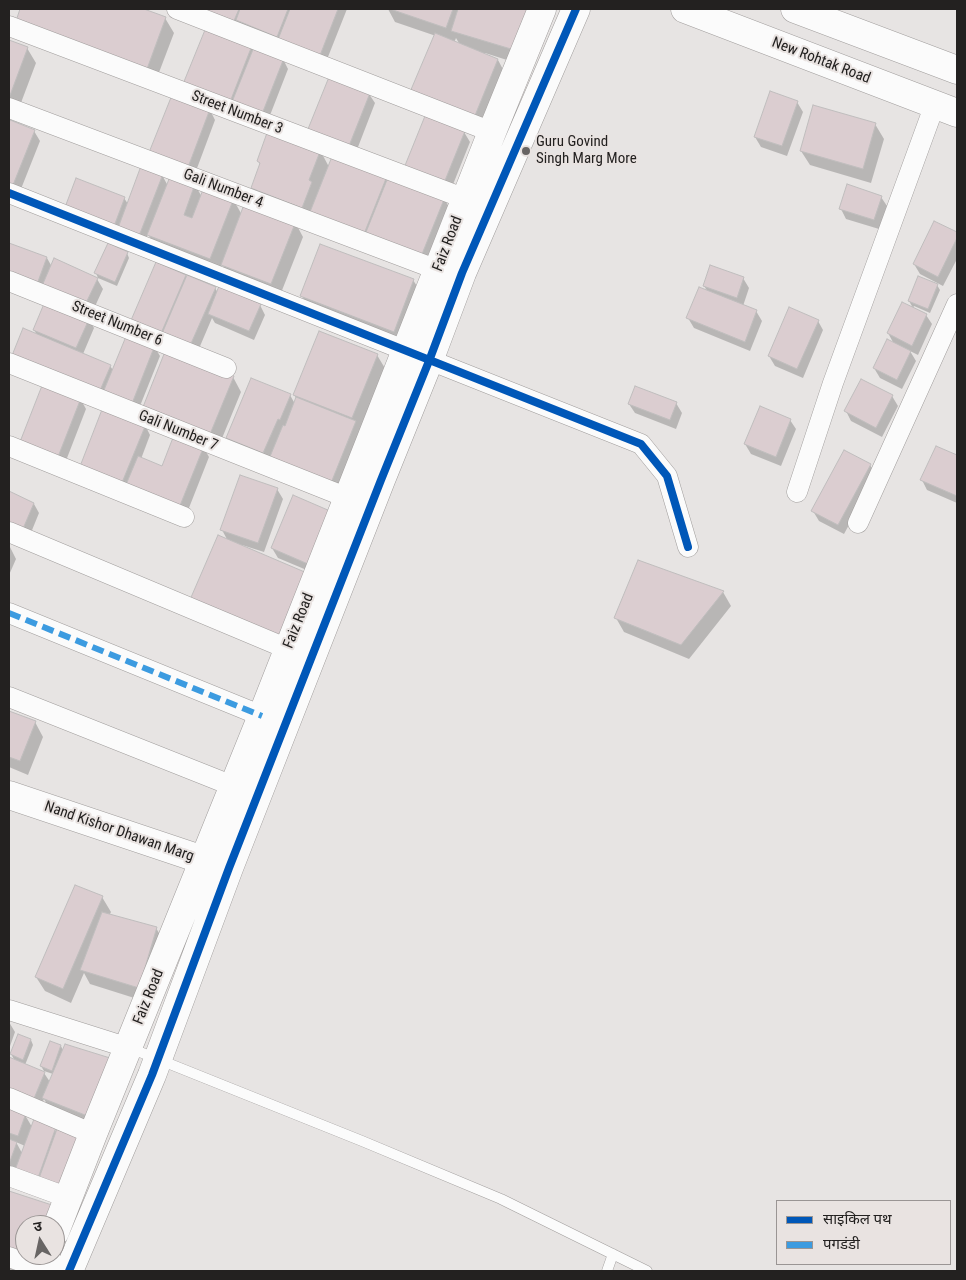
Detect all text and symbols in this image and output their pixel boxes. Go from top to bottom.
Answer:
street label: New Rohtak Road [769,34,873,88]
street label: Street Number 3 [189,87,285,139]
place label: Guru Govind Singh Marg More [536,133,637,168]
marker: Guru Govind Singh Marg More [520,145,532,157]
street label: Gali Number 4 [181,166,265,212]
street label: Faiz Road [429,214,467,274]
street label: Street Number 6 [69,298,165,350]
street label: Gali Number 7 [136,407,220,455]
street label: Faiz Road [280,591,318,651]
street label: Nand Kishor Dhawan Marg [42,798,196,866]
street label: Faiz Road [130,967,168,1027]
legend [776,1200,951,1265]
text: साइकिल पथ [823,1210,892,1228]
north arrow [15,1215,65,1265]
text: उ [32,1218,43,1235]
text: पगडंडी [823,1235,860,1253]

